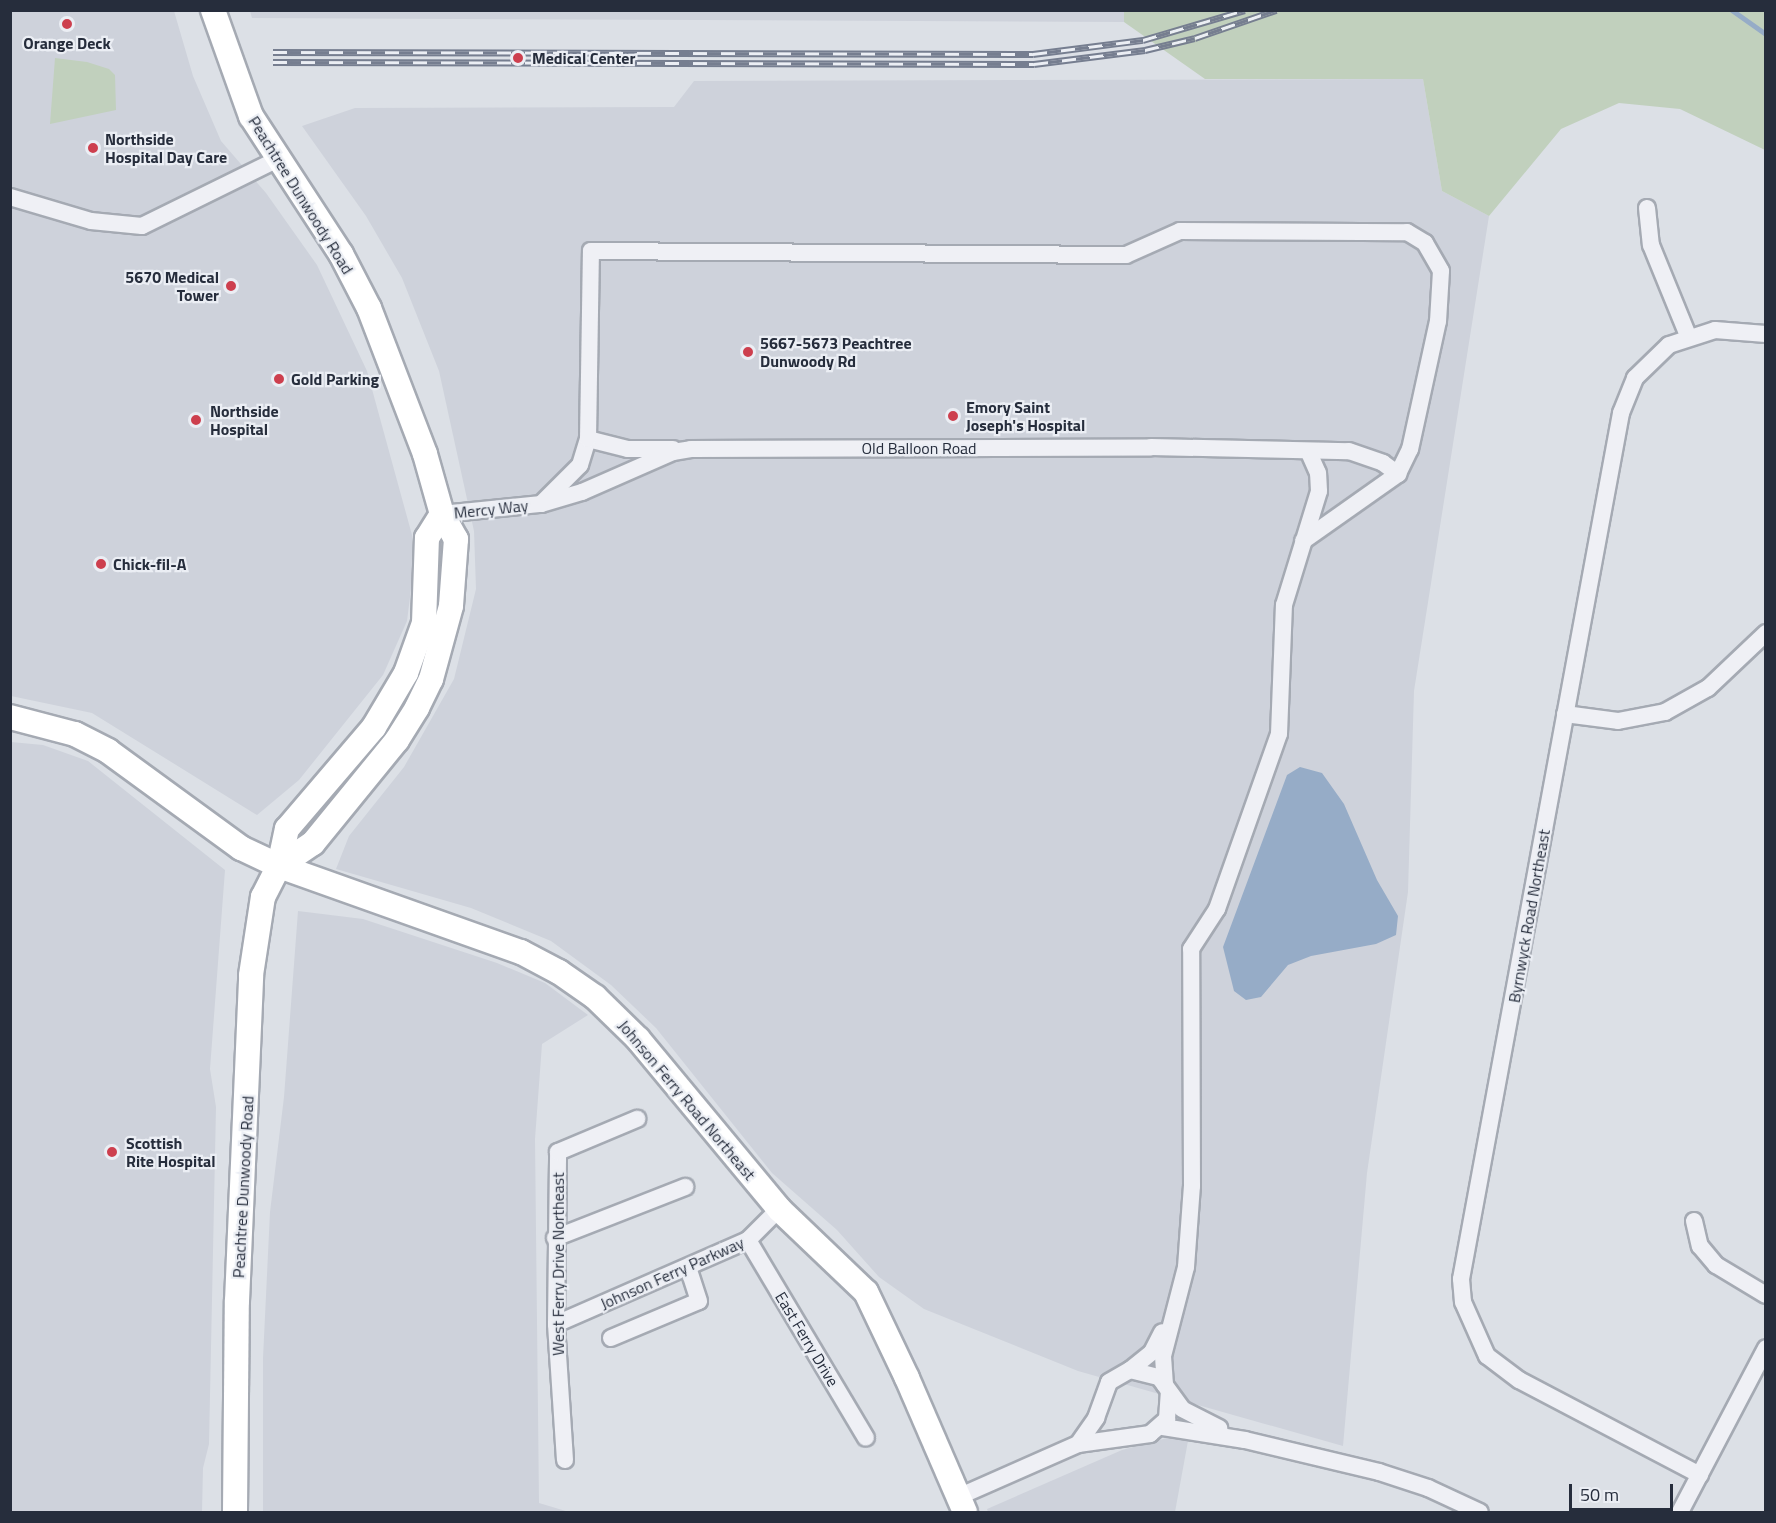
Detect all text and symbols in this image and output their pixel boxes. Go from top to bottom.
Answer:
marker: Orange Deck [60,17,74,31]
place label: Orange Deck [23,33,111,53]
place label: Medical Center [532,48,635,68]
marker: Medical Center [509,49,527,67]
street label: Peachtree Dunwoody Road [245,113,357,277]
place label: Northside Hospital Day Care [105,129,227,167]
marker: Northside Hospital Day Care [86,141,100,155]
place label: 5670 Medical Tower [125,267,219,305]
marker: 5670 Medical Tower [224,279,238,293]
place label: 5667-5673 Peachtree Dunwoody Rd [760,333,912,371]
marker: 5667-5673 Peachtree Dunwoody Rd [741,345,755,359]
place label: Gold Parking [291,369,379,389]
marker: Gold Parking [272,372,286,386]
place label: Emory Saint Joseph's Hospital [966,397,1085,435]
place label: Northside Hospital [210,401,279,439]
marker: Emory Saint Joseph's Hospital [944,407,962,425]
marker: Northside Hospital [187,411,205,429]
street label: Old Balloon Road [861,438,977,458]
street label: Mercy Way [453,496,529,522]
place label: Chick-fil-A [113,554,186,574]
marker: Chick-fil-A [94,557,108,571]
street label: Byrnwyck Road Northeast [1504,828,1554,1004]
street label: Johnson Ferry Road Northeast [614,1016,760,1184]
street label: Peachtree Dunwoody Road [229,1095,257,1279]
place label: Scottish Rite Hospital [126,1133,216,1171]
marker: Scottish Rite Hospital [103,1143,121,1161]
street label: West Ferry Drive Northeast [548,1172,568,1356]
street label: Johnson Ferry Parkway [597,1233,747,1313]
street label: East Ferry Drive [771,1288,843,1390]
scale bar [1572,1472,1676,1510]
text: 50 m [1580,1481,1619,1508]

